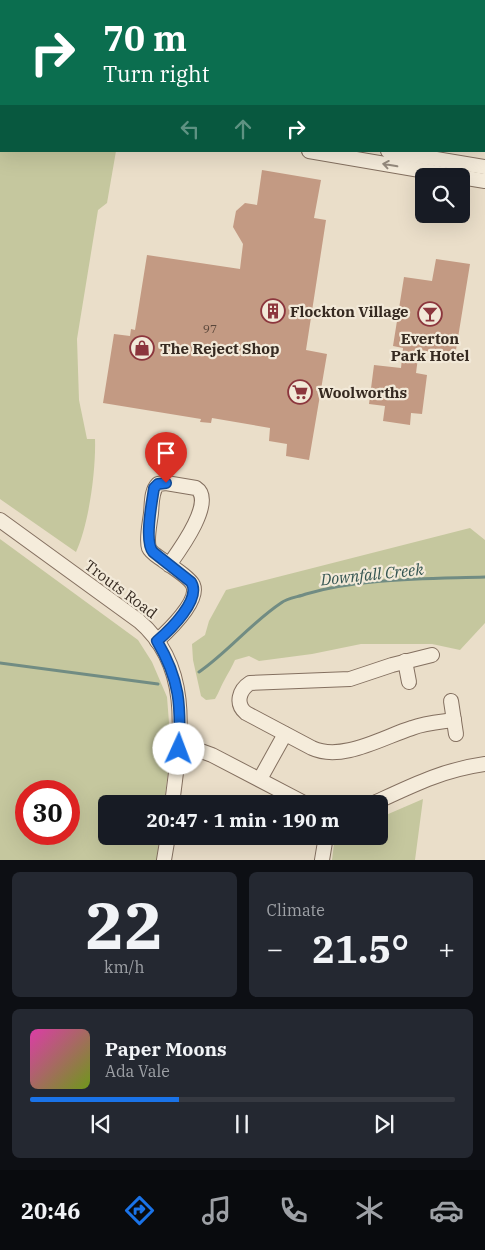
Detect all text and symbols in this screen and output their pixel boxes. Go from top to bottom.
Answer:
text: 70 m [103,15,187,61]
icon: right [20,20,85,85]
text: Turn right [103,59,210,88]
icon: left [176,115,204,143]
icon: ahead [229,115,257,143]
icon: right [282,115,310,143]
one-way arrow [382,159,398,169]
map controls [415,168,470,223]
button: search [415,168,470,223]
building icon: Flockton Village [260,298,286,324]
bar icon: Everton Park Hotel [417,301,443,327]
place label: Flockton Village [290,302,409,321]
house number: 97 [203,321,217,336]
place label: Everton Park Hotel [391,329,469,365]
shop icon: The Reject Shop [129,335,155,361]
place label: The Reject Shop [160,339,280,358]
supermarket icon: Woolworths [287,379,313,405]
place label: Woolworths [318,383,407,402]
pin [145,432,187,483]
icon: arrive [152,439,180,467]
street label: Trouts Road [81,556,161,622]
water label: Downfall Creek [318,559,425,589]
position arrow [152,722,204,774]
speed limit sign: 30 [15,780,80,845]
text: 20:47 · 1 min · 190 m [147,808,339,832]
text: 22 [85,882,163,967]
text: Climate [267,900,325,920]
text: 21.5° [312,924,409,973]
text: − [267,930,283,967]
text: + [438,930,455,967]
text: km/h [104,957,144,977]
text: Paper Moons [105,1037,227,1061]
text: Ada Vale [105,1061,170,1081]
icon: previous [87,1110,115,1138]
icon: pause [228,1110,256,1138]
icon: next [370,1110,398,1138]
icon: directions [122,1193,157,1228]
icon: music [199,1193,234,1228]
icon: phone [276,1193,311,1228]
icon: climate [352,1193,387,1228]
icon: car [429,1193,464,1228]
text: 20:46 [21,1196,80,1225]

